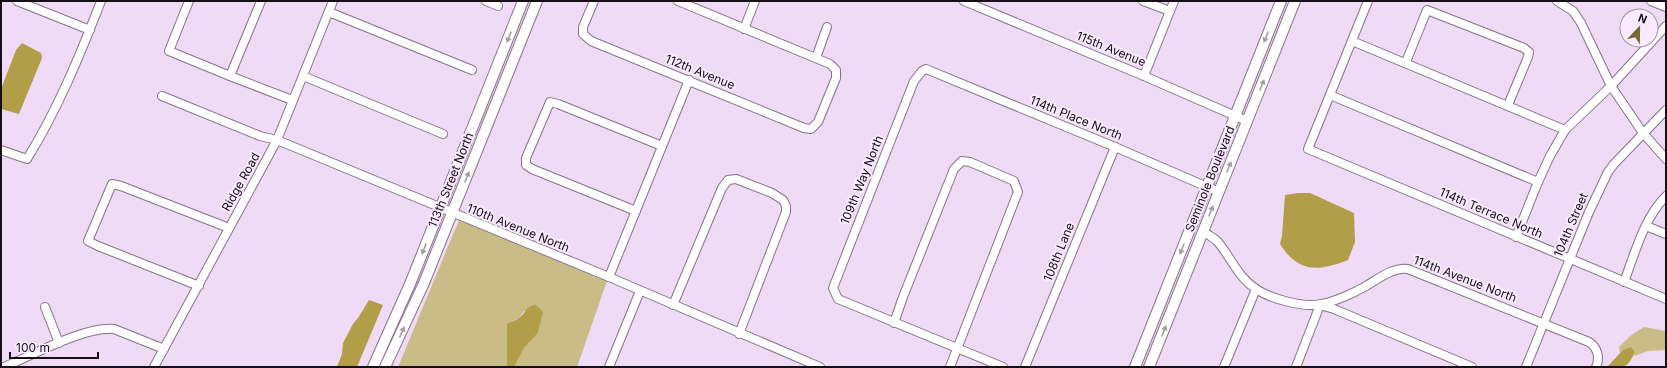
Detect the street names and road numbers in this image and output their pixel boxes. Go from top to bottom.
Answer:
street label: 115th Avenue [1074,28,1148,69]
street label: 112th Avenue [663,51,737,92]
street label: 114th Place North [1028,92,1125,143]
street label: Seminole Boulevard [1181,124,1238,234]
street label: 113th Street North [425,130,476,229]
street label: 109th Way North [837,133,886,226]
street label: Ridge Road [218,150,263,214]
street label: 114th Terrace North [1437,184,1545,241]
street label: 104th Street [1550,190,1591,259]
street label: 110th Avenue North [465,200,572,255]
street label: 108th Lane [1040,220,1077,283]
street label: 114th Avenue North [1411,252,1519,305]

